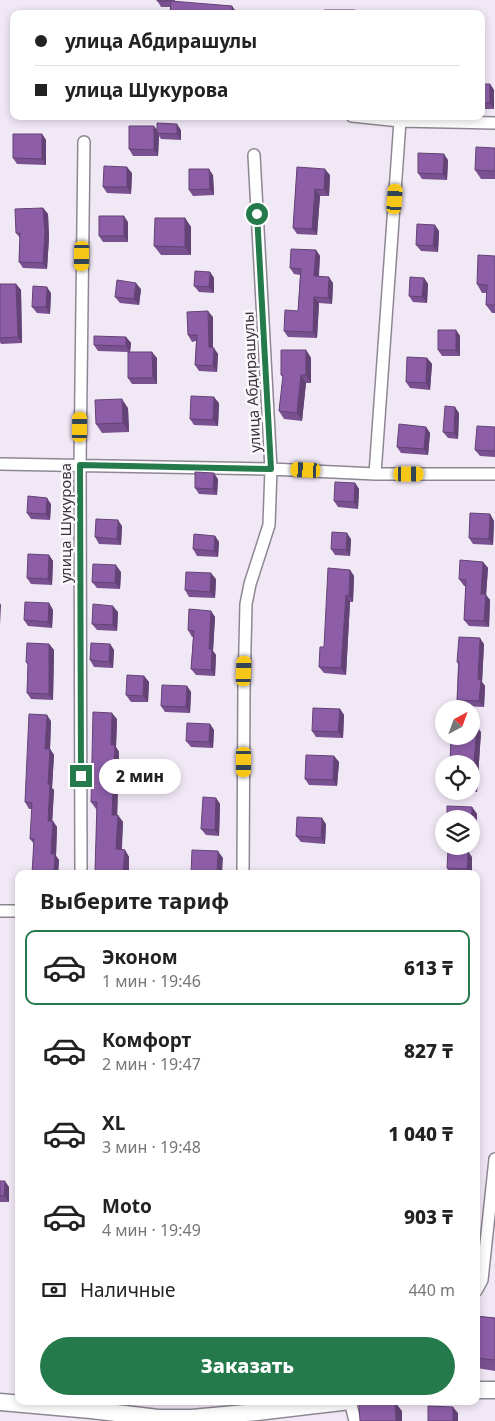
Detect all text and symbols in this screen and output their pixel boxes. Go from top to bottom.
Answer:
text: улица Абдирашулы [65,28,257,54]
text: улица Шукурова [65,77,228,103]
car [386,184,403,214]
route start [246,203,268,225]
car [74,241,89,271]
street label: улица Абдирашулы [237,311,265,453]
car [72,412,87,442]
car [290,462,321,478]
street label: улица Шукурова [55,463,75,583]
car [394,467,424,482]
car [235,656,252,686]
north arrow [435,700,480,745]
map controls [435,700,480,855]
car [236,747,251,777]
button: locate [435,755,480,800]
callout: 2 мин [98,758,181,794]
route end [70,765,92,787]
text: 2 мин [116,765,164,787]
button: layers [435,810,480,855]
text: Выберите тариф [40,885,229,915]
text: Эконом [102,944,178,970]
icon: car [42,945,87,990]
text: 613 ₸ [404,955,453,981]
text: 1 мин · 19:46 [102,970,201,992]
text: Комфорт [102,1027,191,1053]
icon: car [42,1028,87,1073]
text: 827 ₸ [404,1038,453,1064]
text: 2 мин · 19:47 [102,1053,201,1075]
text: XL [102,1110,125,1136]
icon: car [42,1111,87,1156]
text: 1 040 ₸ [388,1121,453,1147]
text: 3 мин · 19:48 [102,1136,201,1158]
text: Moto [102,1193,152,1219]
icon: car [42,1194,87,1239]
text: 903 ₸ [404,1204,453,1230]
text: 4 мин · 19:49 [102,1219,201,1241]
icon: cash [40,1276,68,1304]
text: Наличные [80,1277,175,1303]
text: 440 m [408,1279,455,1301]
button: Заказать [40,1337,455,1395]

